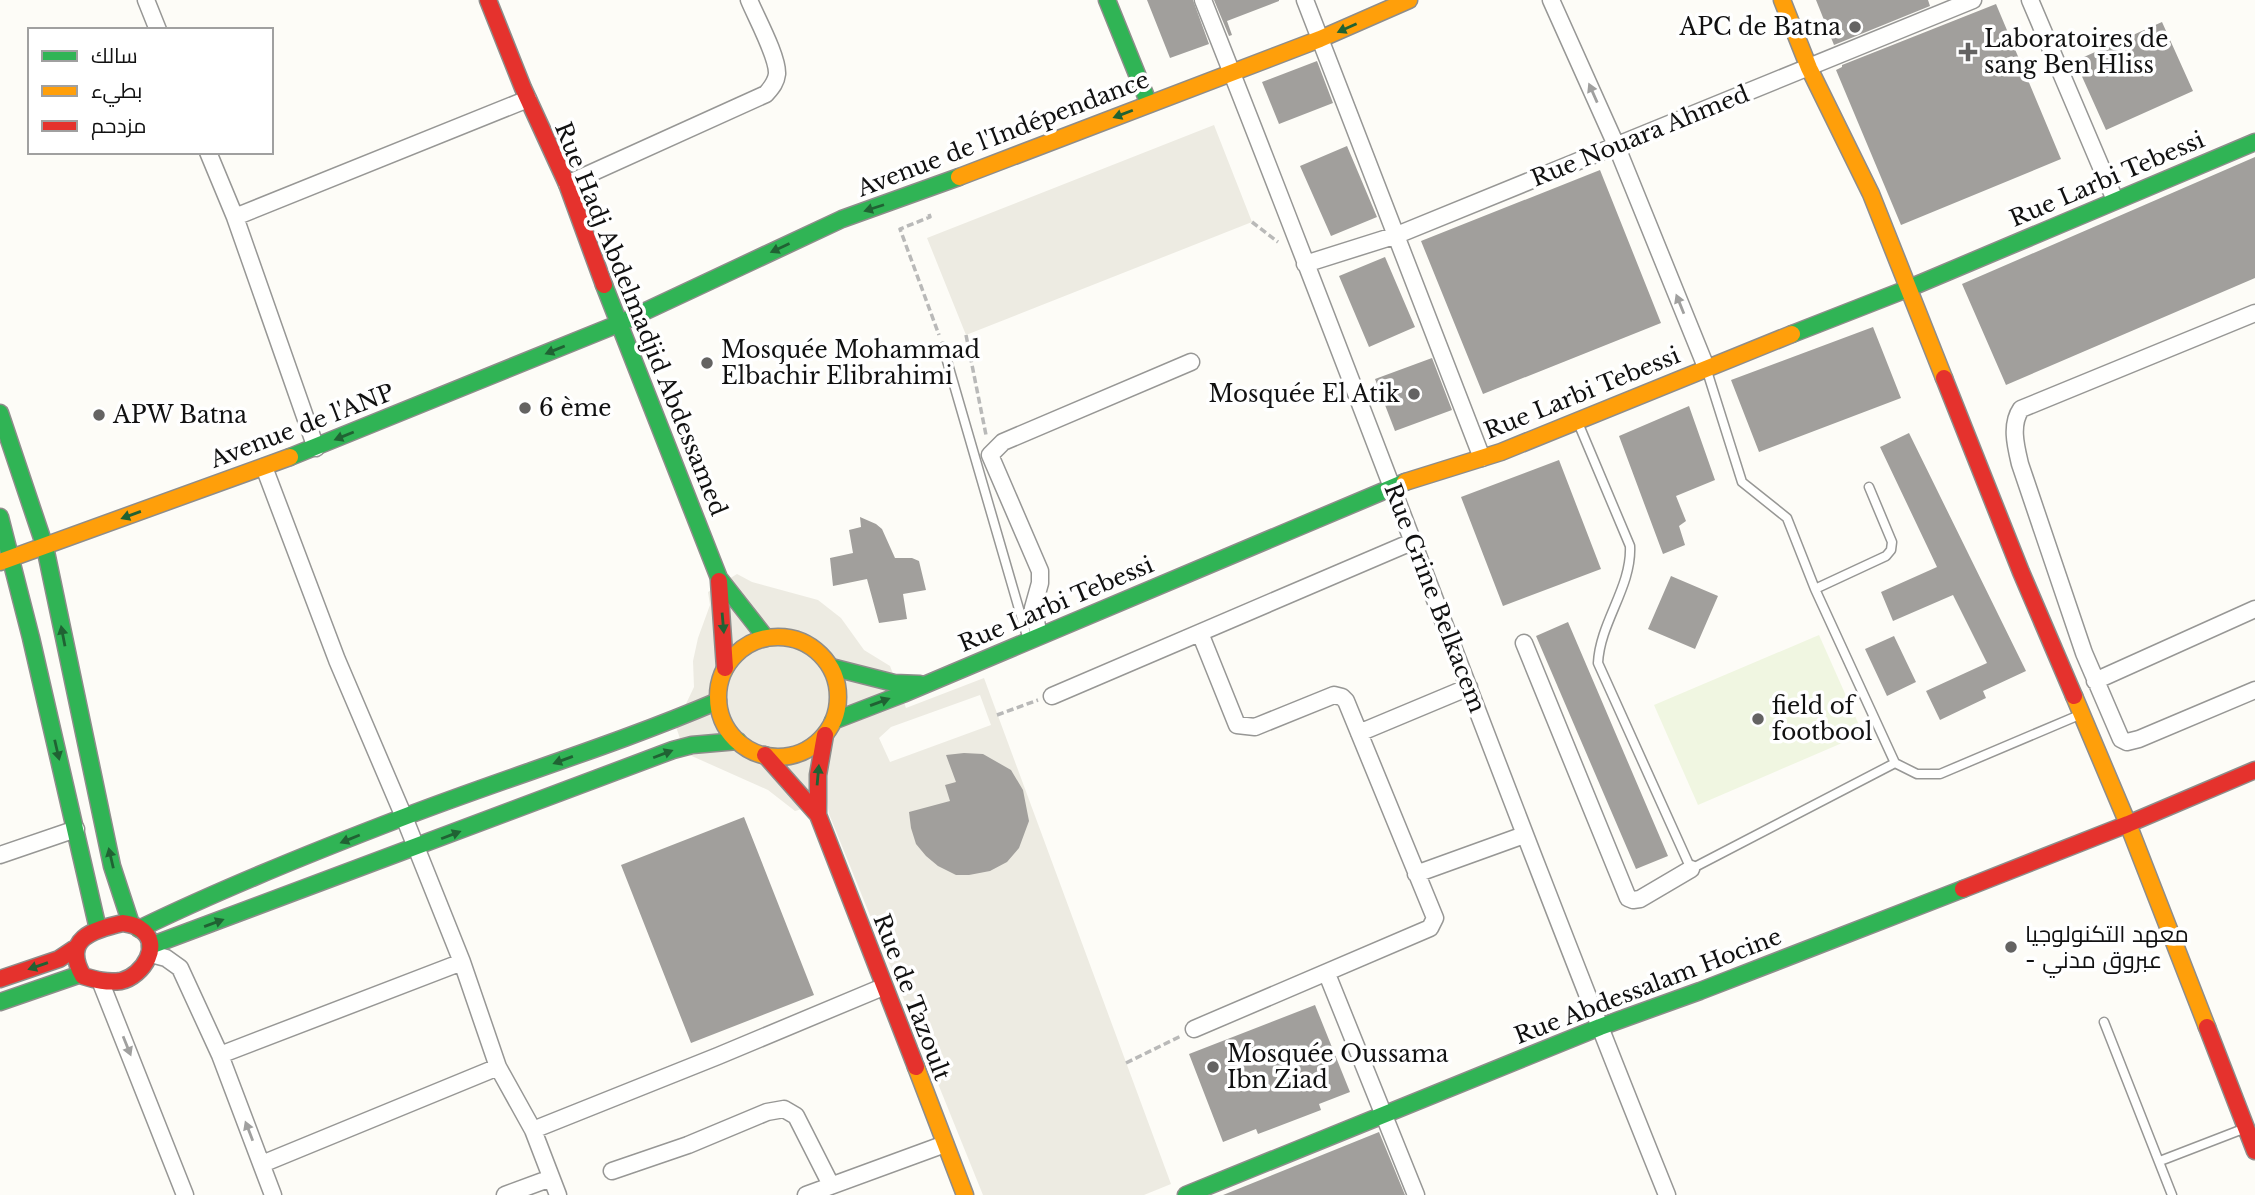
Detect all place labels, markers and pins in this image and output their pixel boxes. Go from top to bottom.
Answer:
place label: APC de Batna [1678,13,1841,41]
marker: APC de Batna [1847,19,1863,35]
place label: Laboratoires de sang Ben Hliss [1984,25,2168,79]
marker: Laboratoires de sang Ben Hliss [1958,42,1978,62]
place label: Mosquée Mohammad Elbachir Elibrahimi [721,336,980,390]
marker: Mosquée Mohammad Elbachir Elibrahimi [699,355,715,371]
place label: Mosquée El Atik [1209,380,1401,408]
marker: Mosquée El Atik [1406,386,1422,402]
place label: 6 ème [539,394,611,422]
marker: 6 ème [517,400,533,416]
place label: APW Batna [112,401,247,429]
marker: APW Batna [91,407,107,423]
place label: field of footbool [1772,692,1873,746]
marker: field of footbool [1750,711,1766,727]
place label: معهد التكنولوجيا - عبروق مدني [2025,920,2189,978]
marker: معهد التكنولوجيا - عبروق مدني [2003,939,2019,955]
place label: Mosquée Oussama Ibn Ziad [1227,1040,1449,1094]
marker: Mosquée Oussama Ibn Ziad [1205,1059,1221,1075]

